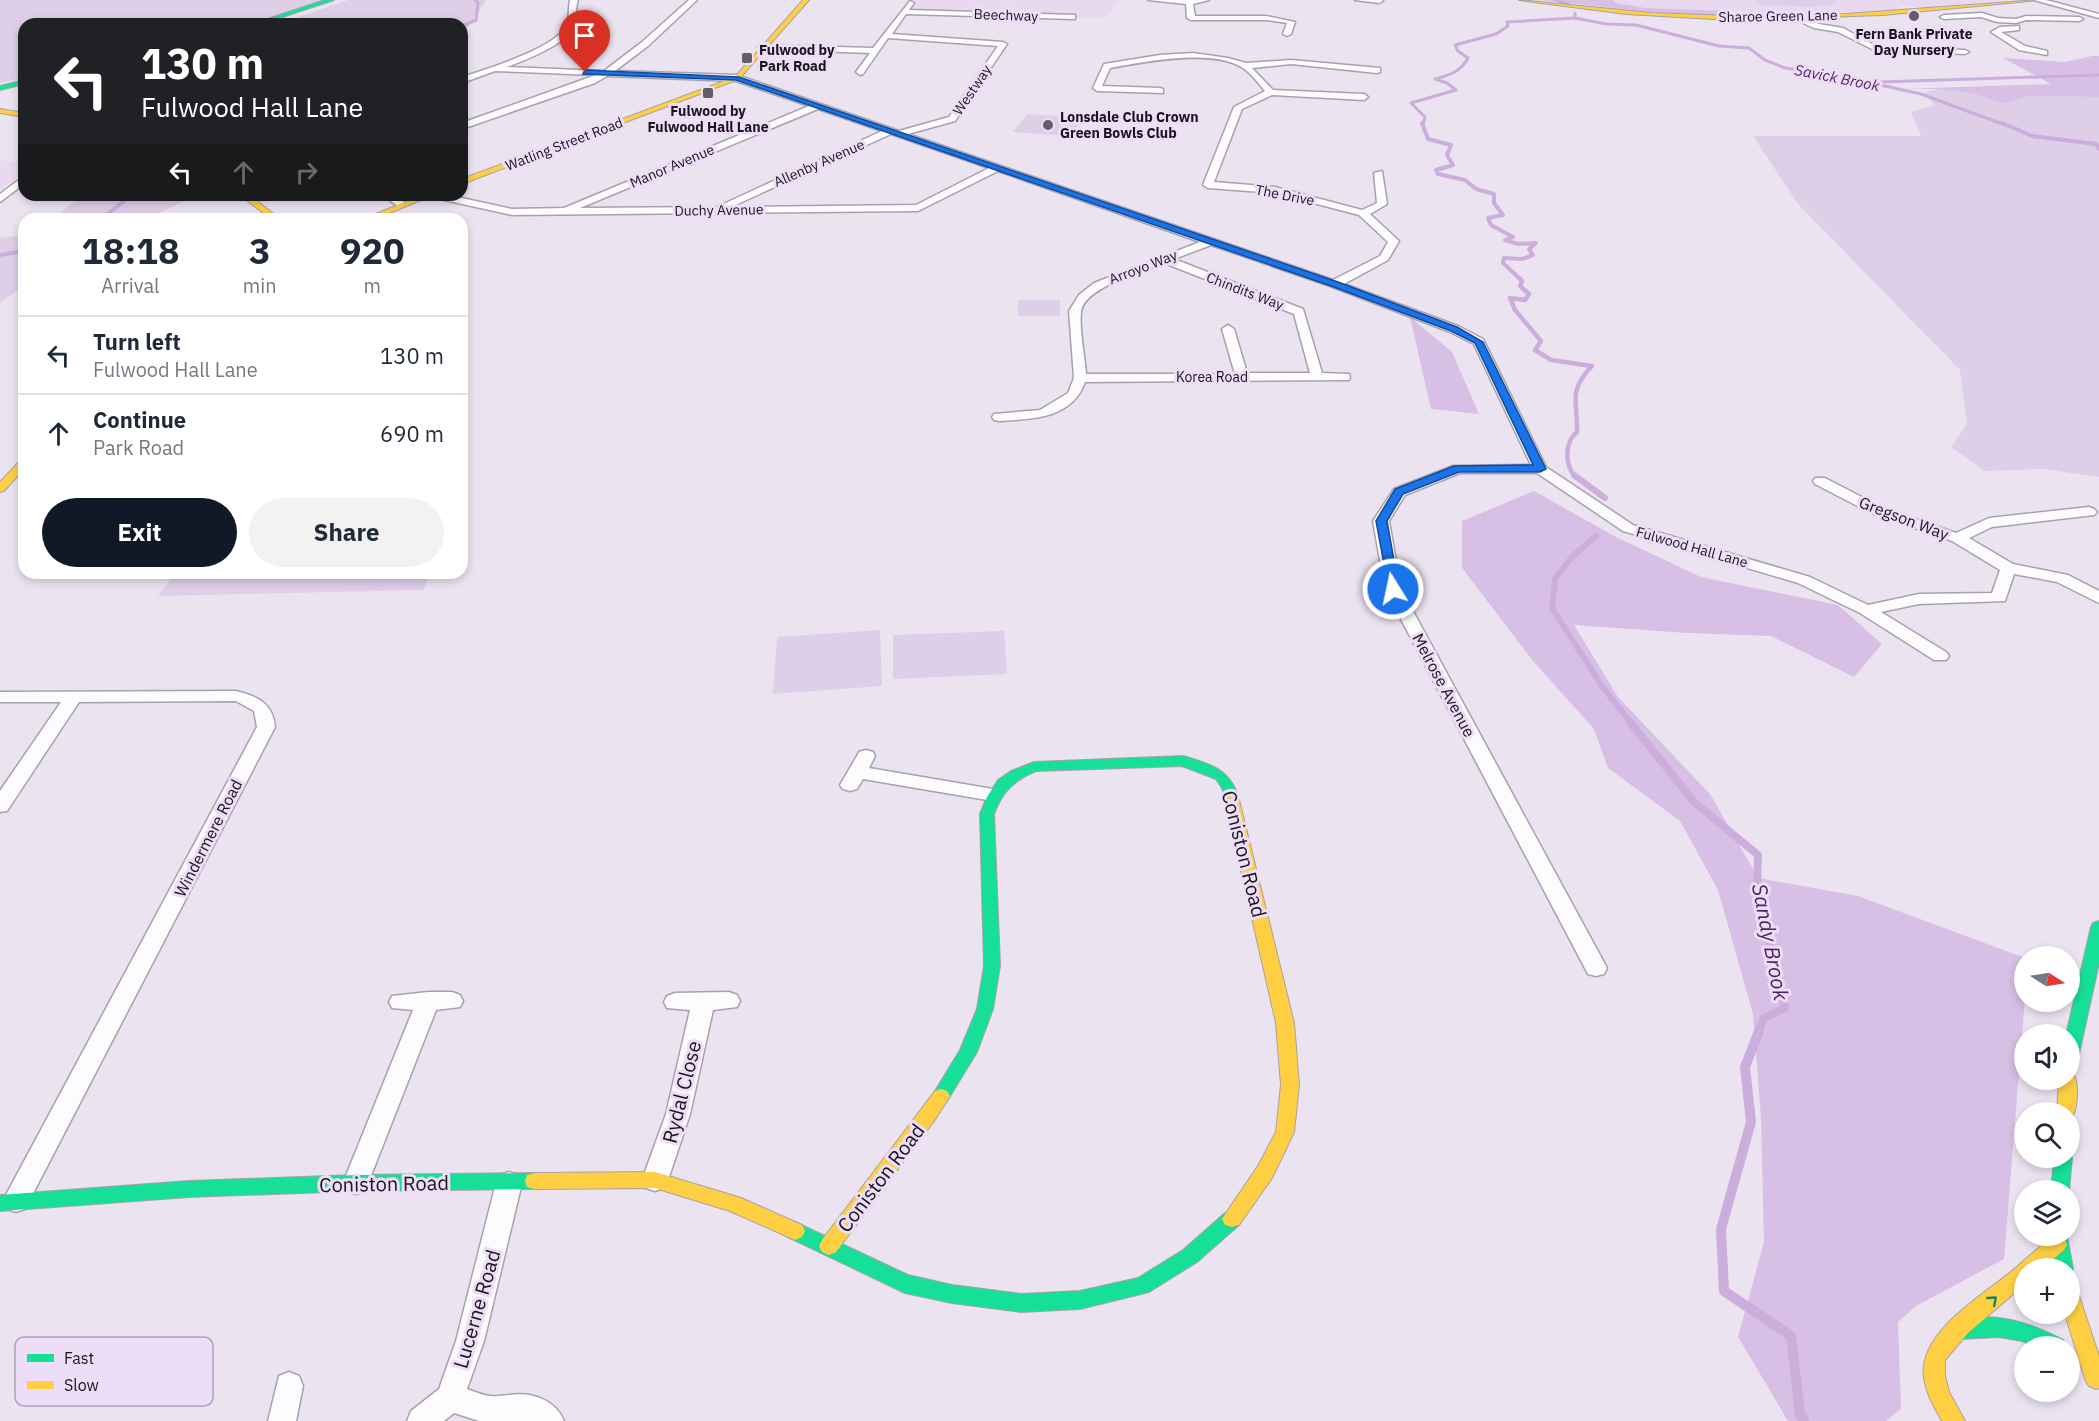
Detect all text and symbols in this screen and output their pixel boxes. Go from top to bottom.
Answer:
street label: Beechway [973,5,1039,25]
street label: Sharoe Green Lane [1718,6,1838,26]
marker: Fern Bank Private Day Nursery [1907,9,1921,23]
pin [559,10,610,72]
icon: arrive [568,19,601,52]
place label: Fern Bank Private Day Nursery [1855,25,1973,59]
text: 130 m [141,36,264,91]
place label: Fulwood by Park Road [759,41,835,75]
icon: left [42,42,120,120]
marker: Fulwood by Park Road [740,51,754,65]
water label: Savick Brook [1793,60,1881,95]
street label: Westway [949,61,995,118]
marker: Fulwood by Fulwood Hall Lane [701,86,715,100]
text: Fulwood Hall Lane [141,89,363,124]
place label: Fulwood by Fulwood Hall Lane [647,102,769,136]
place label: Lonsdale Club Crown Green Bowls Club [1060,108,1199,142]
street label: Watling Street Road [503,113,625,175]
marker: Lonsdale Club Crown Green Bowls Club [1041,118,1055,132]
street label: Allenby Avenue [771,135,867,191]
street label: Manor Avenue [627,140,717,192]
icon: left [164,156,197,189]
icon: ahead [227,156,260,189]
icon: right [290,156,323,189]
street label: The Drive [1254,180,1316,210]
street label: Duchy Avenue [674,200,764,220]
text: 18:18 [81,227,180,274]
text: 3 [249,227,271,274]
text: 920 [340,227,405,274]
street label: Arroyo Way [1106,246,1180,288]
street label: Chindits Way [1204,268,1286,314]
text: Arrival [101,272,160,299]
text: min [243,272,277,299]
text: m [364,272,381,299]
text: Turn left [93,327,181,356]
icon: left [42,339,75,372]
text: 130 m [380,341,444,370]
text: Fulwood Hall Lane [93,356,258,383]
street label: Korea Road [1176,368,1248,386]
text: Continue [93,405,186,434]
icon: ahead [42,417,75,450]
text: 690 m [380,419,444,448]
text: Park Road [93,434,184,461]
street label: Gregson Way [1856,492,1952,544]
button: Exit [42,498,237,567]
button: Share [249,498,444,567]
street label: Fulwood Hall Lane [1634,522,1750,572]
position arrow [1361,557,1425,621]
street label: Melrose Avenue [1408,630,1480,741]
street label: Windermere Road [170,776,246,900]
street label: Coniston Road [1216,788,1273,920]
water label: Sandy Brook [1746,881,1796,1004]
north arrow [2014,946,2080,1012]
map controls [2014,946,2080,1402]
button: sound [2014,1024,2080,1090]
street label: Rydal Close [656,1038,707,1146]
button: search [2014,1102,2080,1168]
street label: Coniston Road [831,1118,930,1238]
street label: Coniston Road [319,1169,449,1198]
button: layers [2014,1180,2080,1246]
street label: Lucerne Road [447,1246,506,1371]
button: + [2014,1258,2080,1324]
one-way arrow [1986,1296,1997,1307]
button: − [2014,1336,2080,1402]
legend [15,1337,213,1406]
text: Fast [64,1348,94,1368]
text: Slow [64,1375,99,1395]

